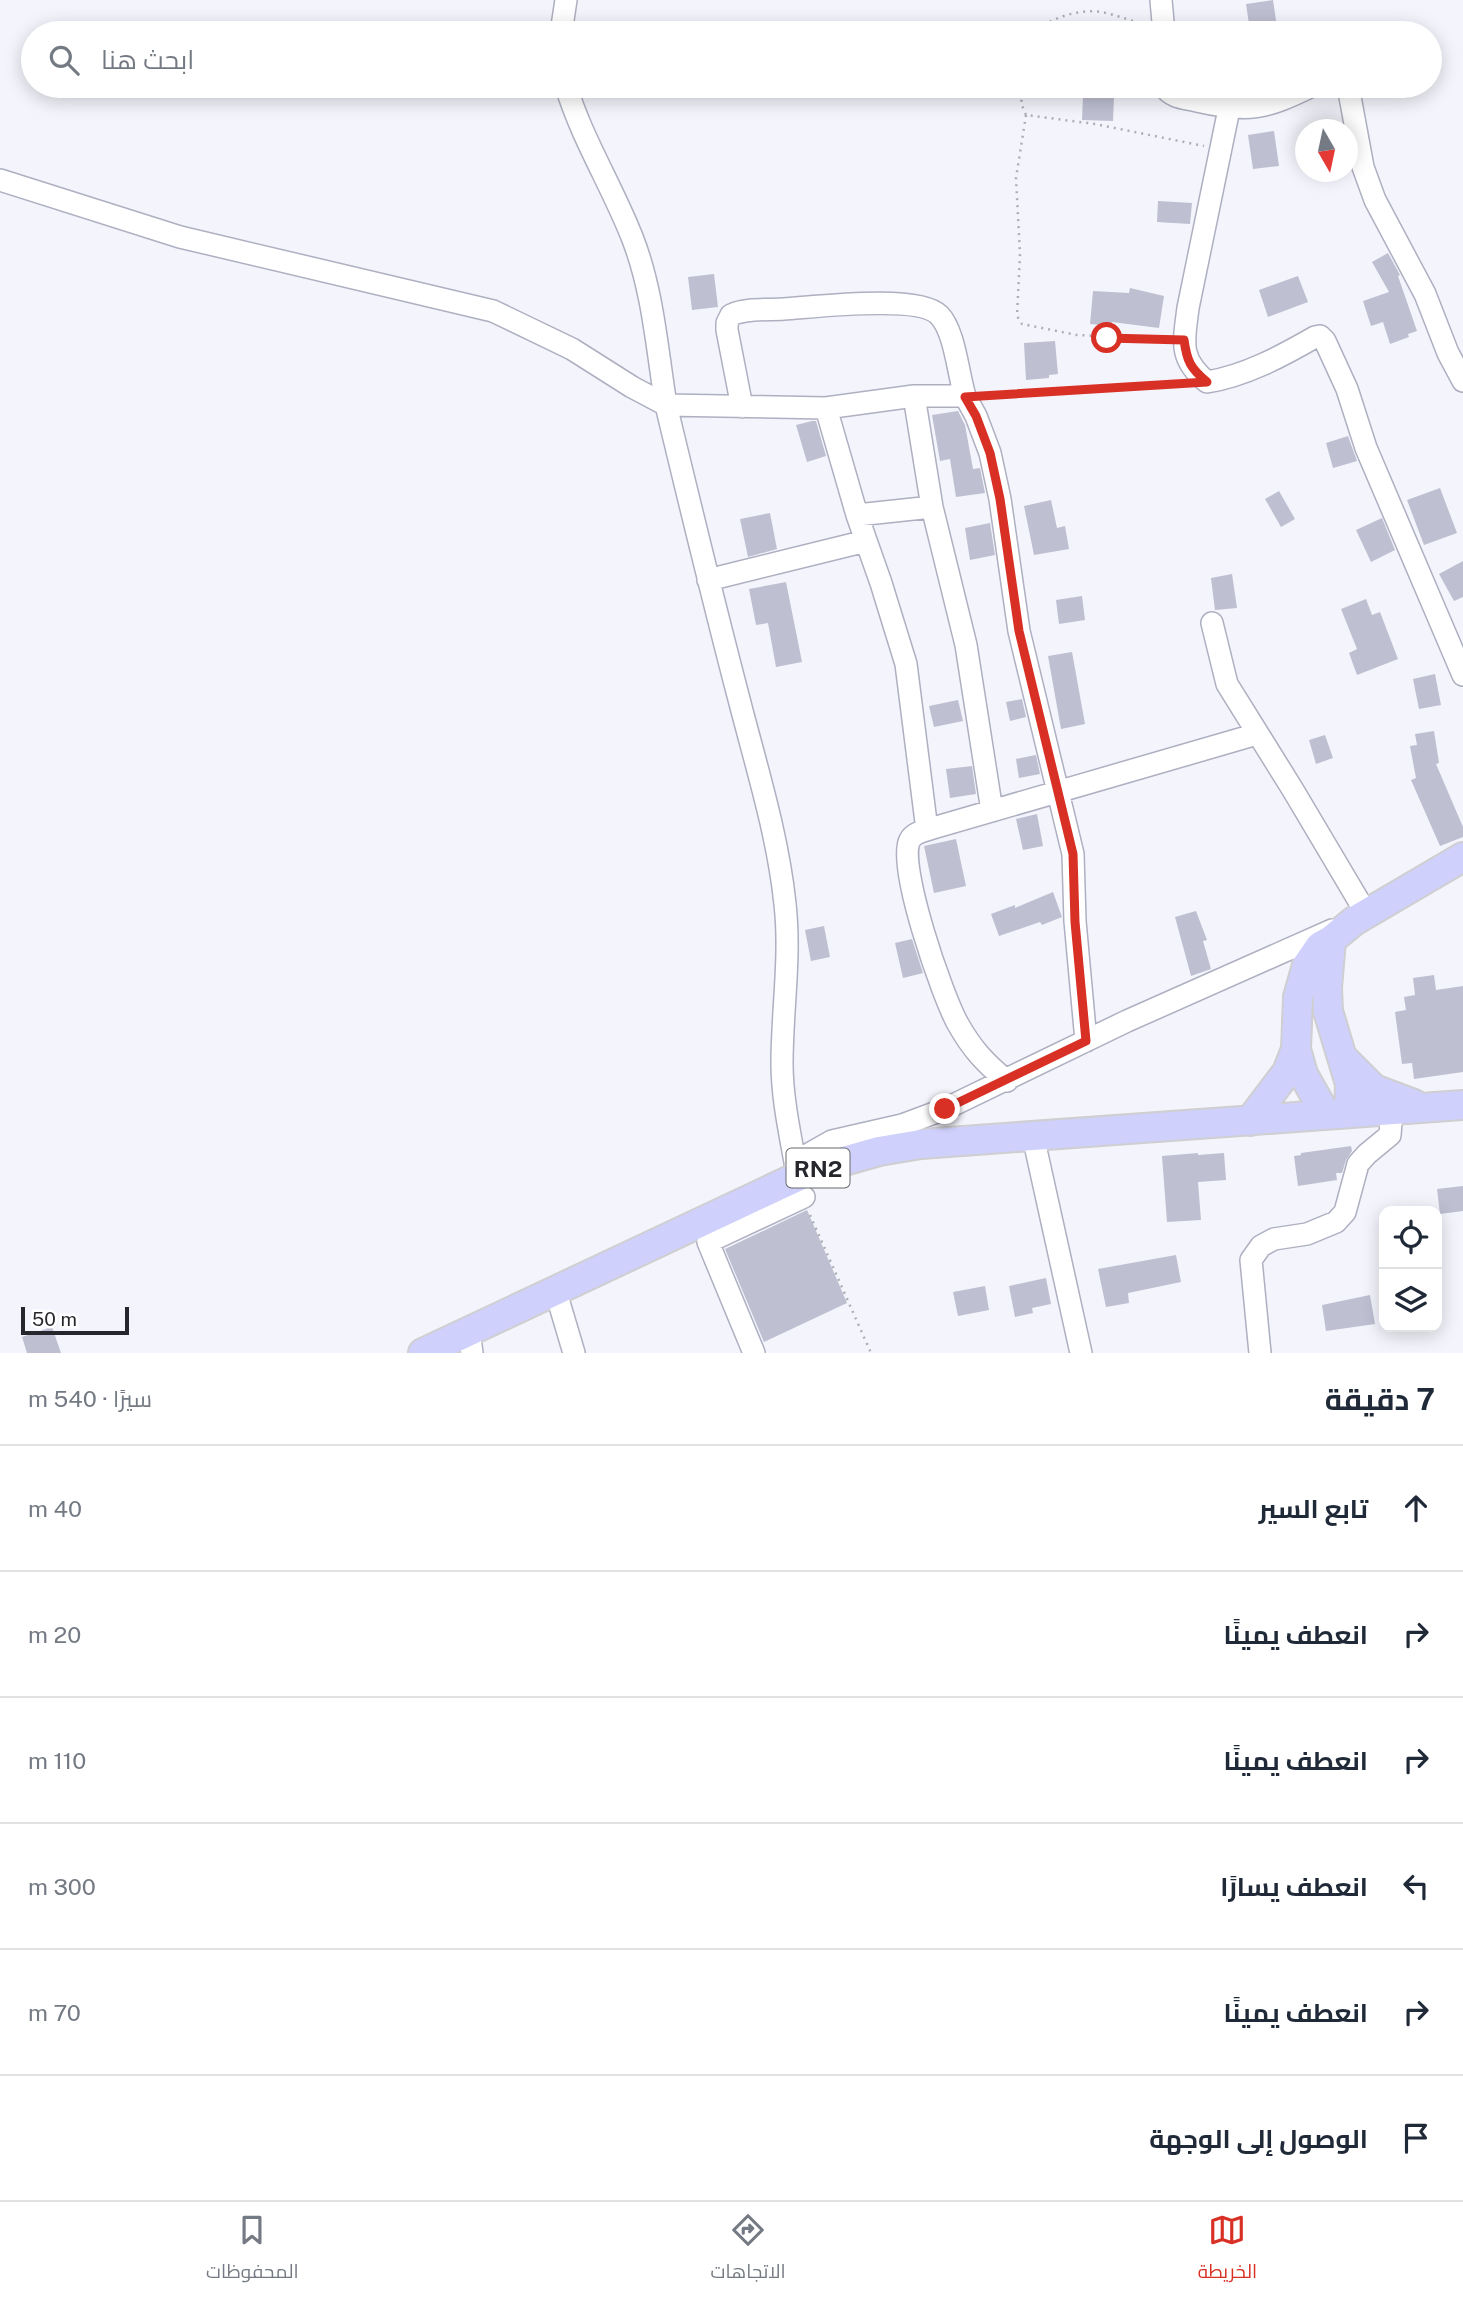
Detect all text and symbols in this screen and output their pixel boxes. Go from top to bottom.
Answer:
search box [21,21,1442,98]
icon: search [45,41,83,79]
text: ابحث هنا [101,44,194,75]
north arrow [1295,119,1358,182]
route start [1091,322,1122,353]
route end [929,1093,960,1124]
road number: RN2 [786,1148,850,1188]
map controls [1379,1206,1442,1332]
button: locate [1379,1206,1442,1269]
button: layers [1379,1269,1442,1332]
scale bar [21,1304,130,1336]
text: 50 m [32,1308,77,1330]
text: 7 دقيقة [1325,1381,1435,1417]
text: سيرًا · 540 m [28,1385,152,1412]
icon: ahead [1397,1489,1435,1527]
text: تابع السير [1259,1493,1368,1524]
text: 40 m [28,1495,82,1522]
icon: right [1397,1615,1435,1653]
text: انعطف يمينًا [1224,1619,1368,1650]
text: 20 m [28,1621,81,1648]
icon: right [1397,1741,1435,1779]
text: انعطف يمينًا [1224,1745,1368,1776]
text: 110 m [28,1747,86,1774]
icon: left [1397,1867,1435,1905]
text: انعطف يسارًا [1220,1871,1368,1902]
text: 300 m [28,1873,96,1900]
icon: right [1397,1993,1435,2031]
text: انعطف يمينًا [1224,1997,1368,2028]
text: 70 m [28,1999,81,2026]
icon: arrive [1397,2119,1435,2157]
text: الوصول إلى الوجهة [1149,2123,1368,2154]
tab: المحفوظات [206,2211,299,2289]
tab: الاتجاهات [710,2211,786,2289]
tab: الخريطة [1198,2211,1257,2289]

